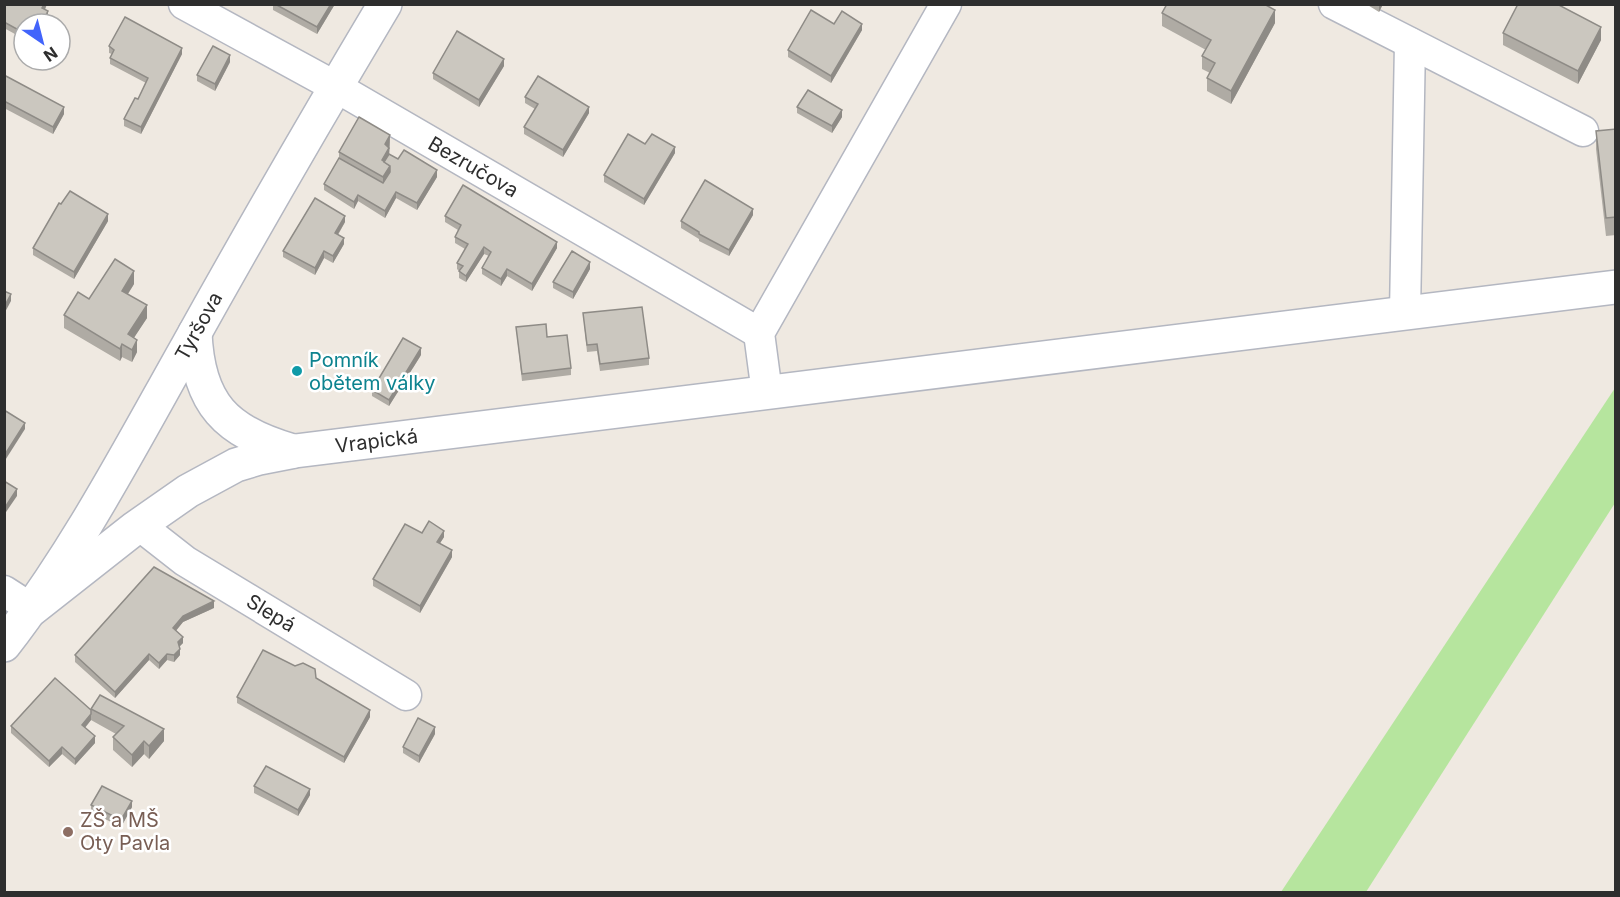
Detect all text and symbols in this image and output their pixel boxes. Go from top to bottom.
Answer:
north arrow [12,12,72,72]
text: N [40,43,61,66]
street label: Bezručova [424,131,523,202]
street label: Tyršova [170,288,227,365]
place label: Pomník obětem války [309,348,435,395]
marker: Pomník obětem války [290,364,304,378]
street label: Vrapická [334,424,419,458]
street label: Slepá [242,589,300,637]
place label: ZŠ a MŠ Oty Pavla [80,808,170,855]
marker: ZŠ a MŠ Oty Pavla [61,825,75,839]

